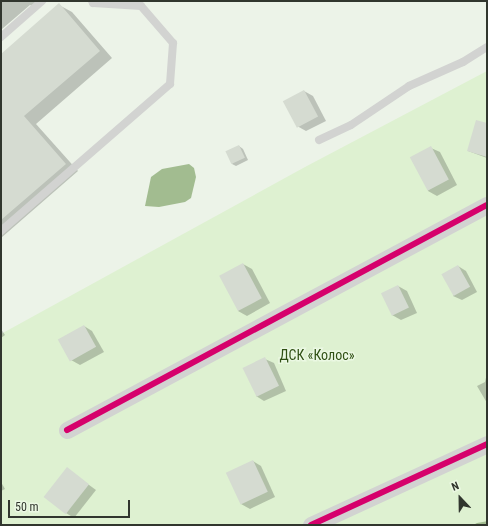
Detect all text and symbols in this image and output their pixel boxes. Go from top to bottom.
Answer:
park label: ДСК «Колос» [280,347,354,363]
north arrow [440,478,480,518]
text: N [450,479,461,494]
scale bar [10,492,132,518]
text: 50 m [15,500,39,514]

